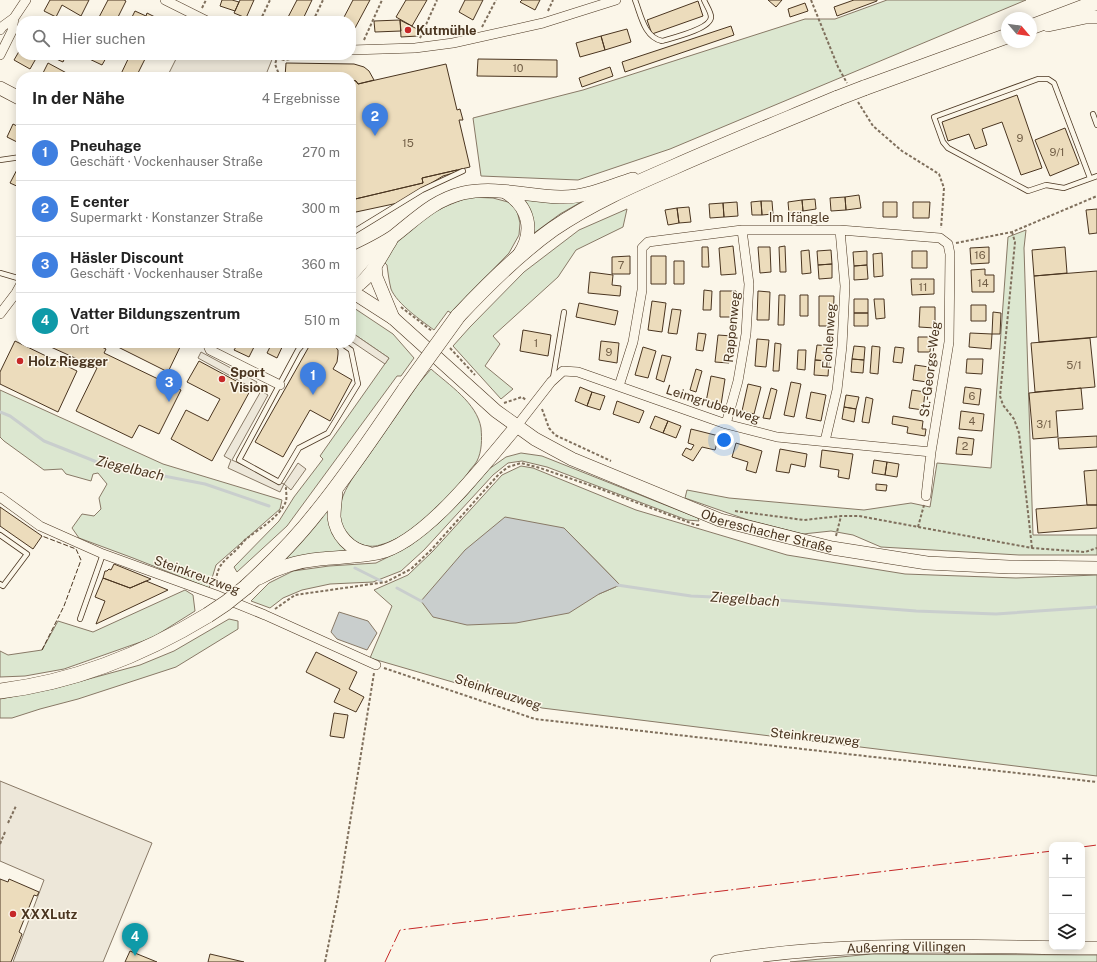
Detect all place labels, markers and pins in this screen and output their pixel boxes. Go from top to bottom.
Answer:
place label: Kutmühle [416,23,477,38]
marker: Kutmühle [403,25,413,35]
pin: 2 [362,103,388,136]
place label: Holz Riegger [28,354,109,369]
marker: Holz Riegger [15,356,25,366]
pin: 1 [300,362,326,395]
place label: Sport Vision [230,365,268,395]
pin: 3 [156,369,182,402]
marker: Sport Vision [217,374,227,384]
place label: XXXLutz [21,907,78,922]
marker: XXXLutz [8,909,18,919]
pin: 4 [122,923,148,956]

